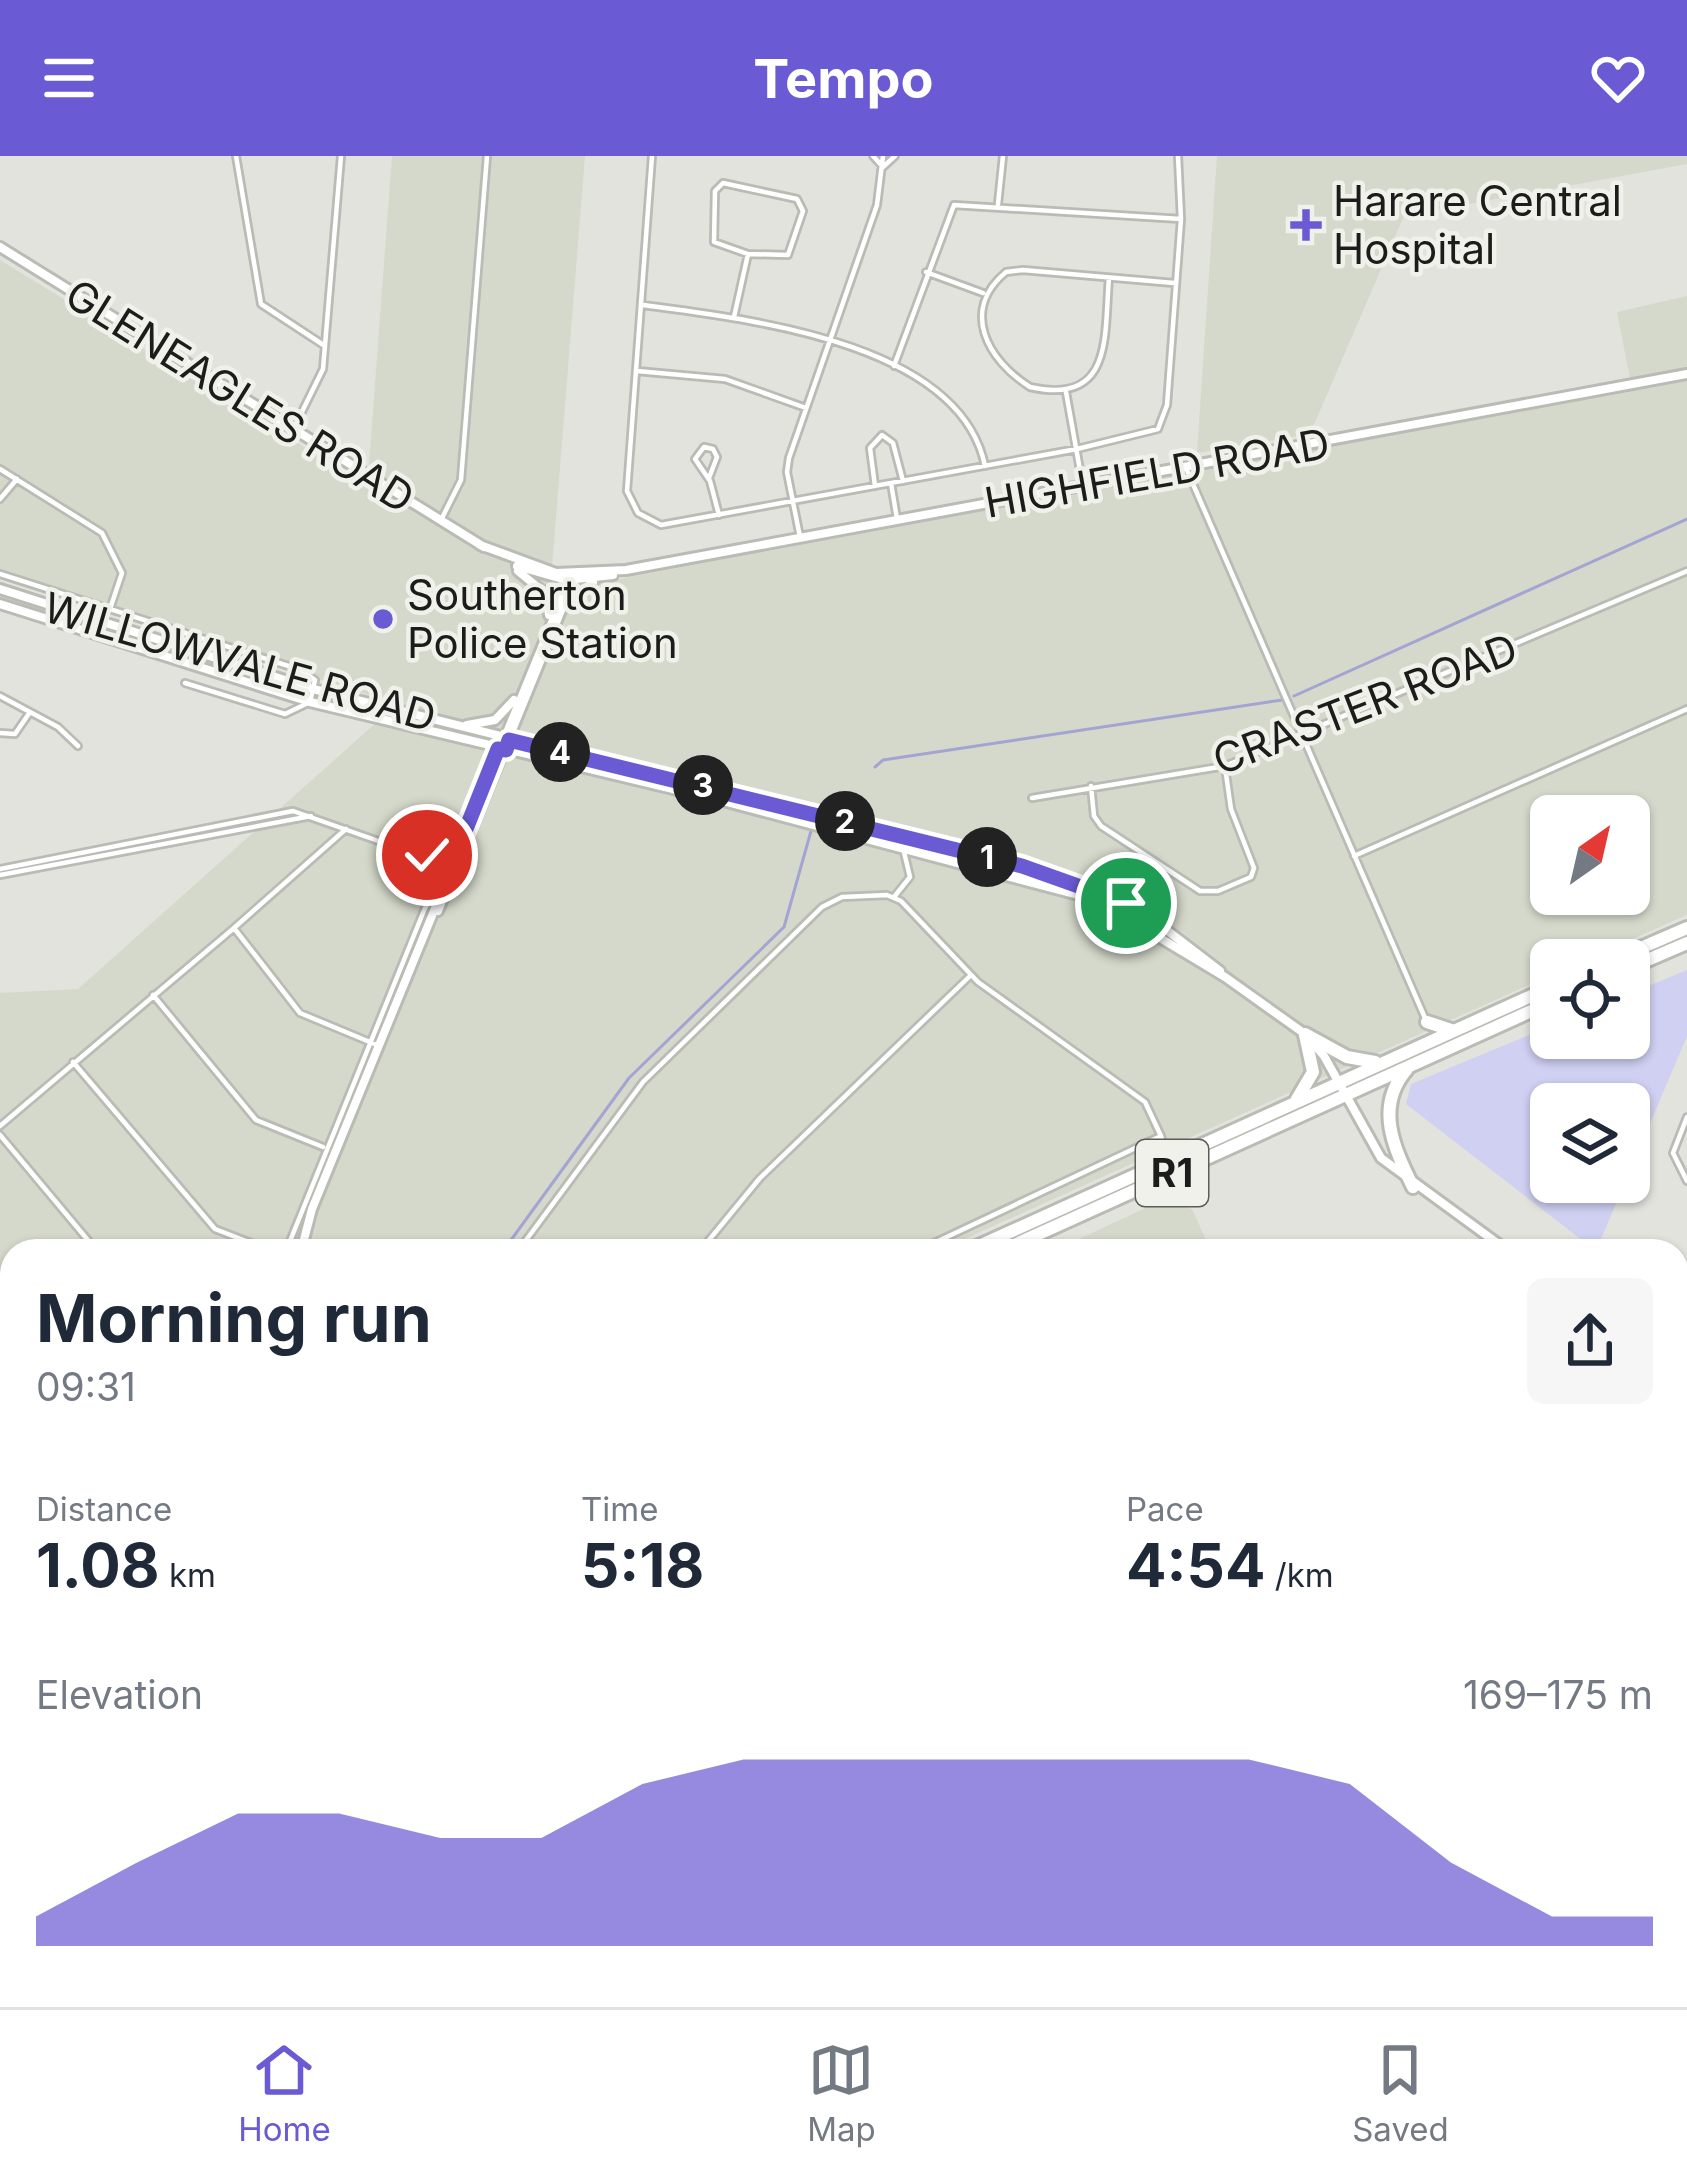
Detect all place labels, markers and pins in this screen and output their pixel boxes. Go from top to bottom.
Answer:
place label: Harare Central Hospital [1333,175,1622,274]
marker: Harare Central Hospital [1290,209,1322,241]
place label: Southerton Police Station [407,569,678,668]
marker: Southerton Police Station [370,606,396,632]
pin: 4 [530,722,590,782]
pin: 3 [673,755,733,815]
pin: 2 [815,791,875,851]
pin [376,804,478,906]
pin: 1 [957,827,1017,887]
pin [1075,852,1177,954]

